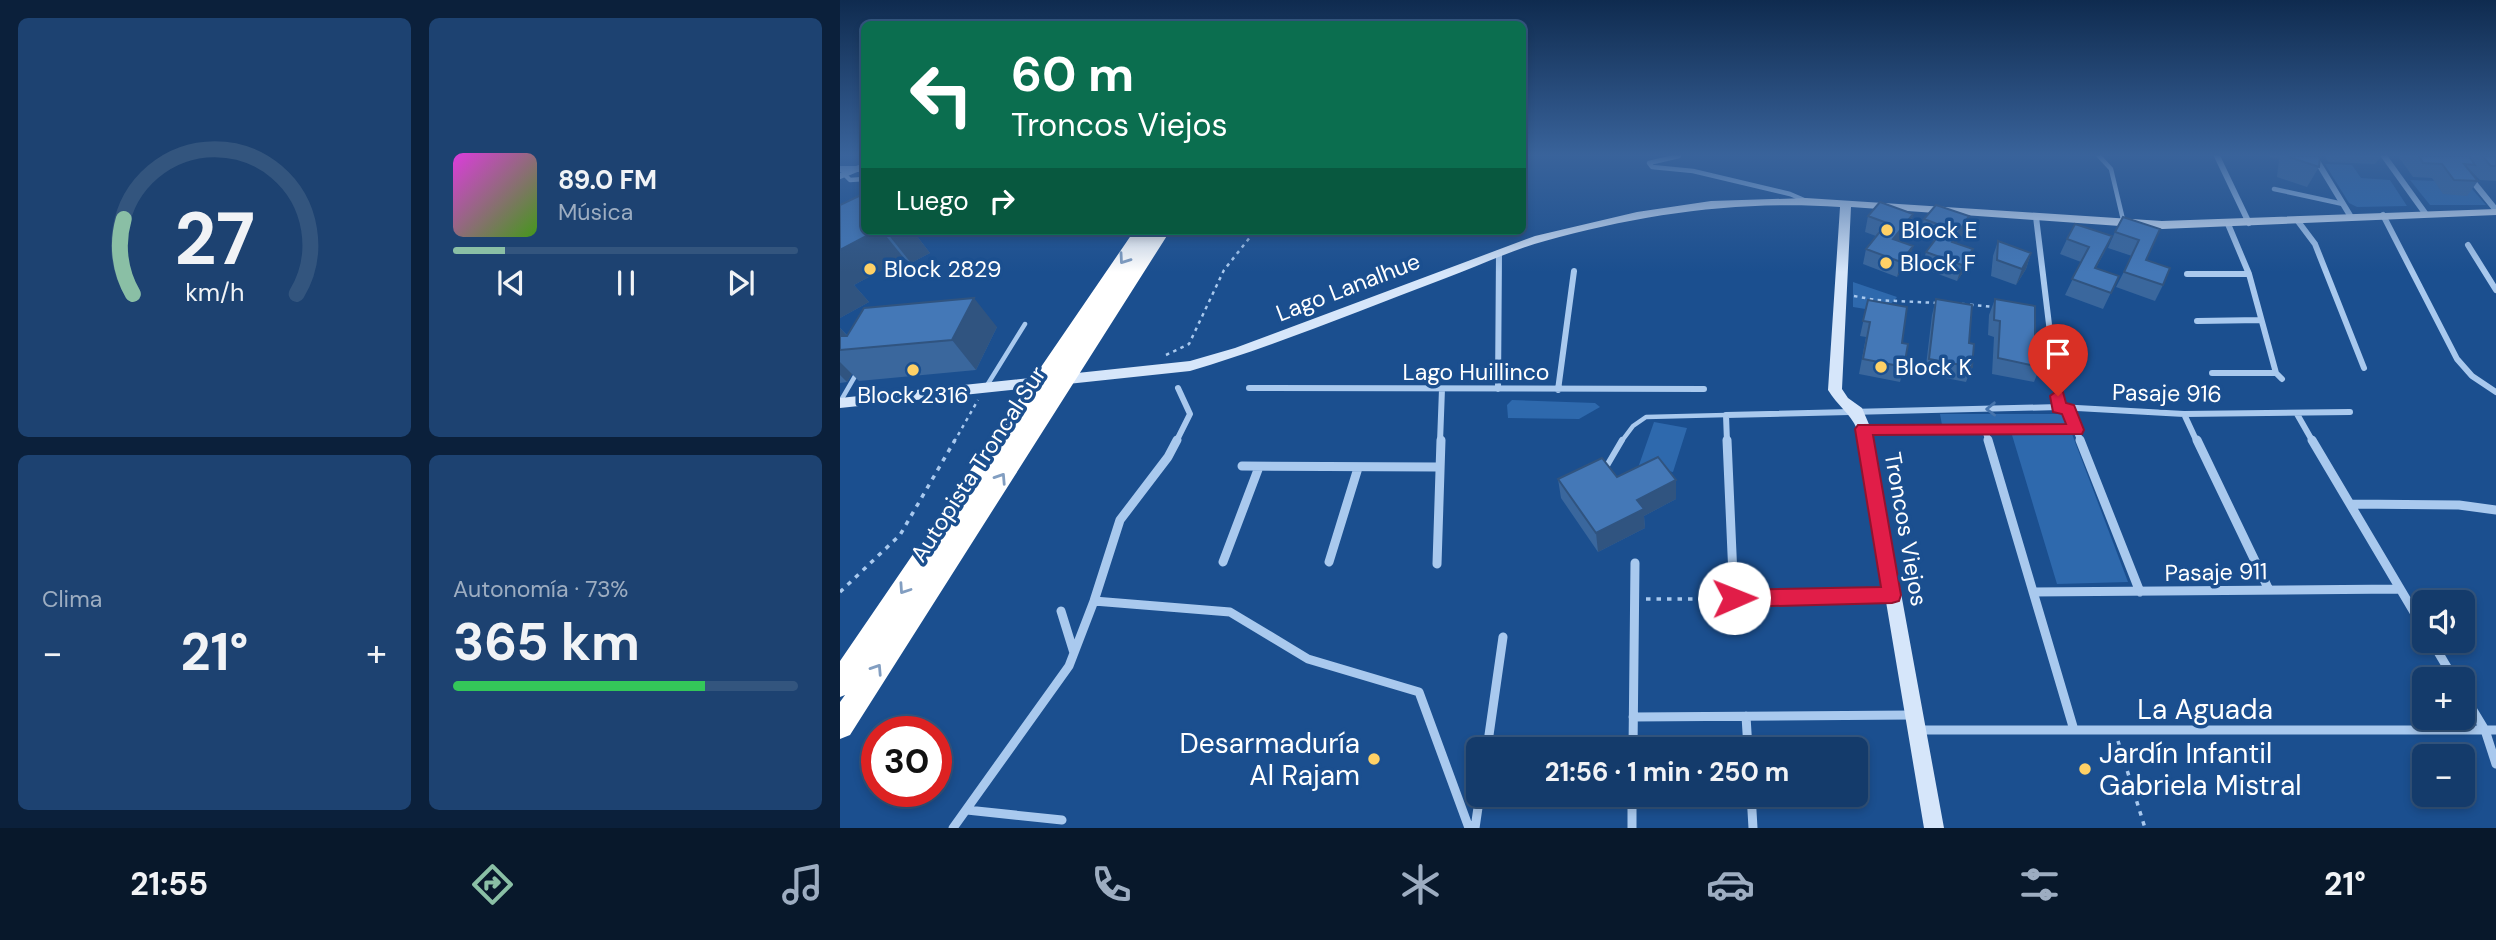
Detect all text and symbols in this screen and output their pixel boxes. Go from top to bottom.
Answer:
text: 60 m [1011,42,1134,106]
icon: left [896,49,987,140]
text: Troncos Viejos [1011,104,1228,146]
text: 89.0 FM [558,163,657,197]
icon: right [983,182,1021,220]
text: Luego [896,184,969,218]
text: 27 [174,192,255,287]
text: Música [558,197,633,227]
place label: Block E [1901,215,1978,245]
marker: Block E [1879,222,1895,238]
street label: Lago Lanalhue [1272,246,1424,328]
place label: Block F [1900,248,1976,278]
one-way arrow [1120,251,1132,264]
place label: Block 2829 [884,254,1001,284]
marker: Block F [1878,255,1894,271]
marker: Block 2829 [862,261,878,277]
icon: previous [492,264,530,302]
icon: pause [607,264,645,302]
icon: next [722,264,760,302]
text: km/h [185,276,244,309]
pin [2028,324,2088,396]
icon: arrive [2039,335,2077,373]
place label: Block K [1895,352,1972,382]
street label: Lago Huillinco [1403,357,1549,387]
marker: Block K [1873,359,1889,375]
street label: Autopista Troncal Sur [903,360,1053,568]
marker: Block 2316 [905,362,921,378]
street label: Pasaje 916 [2112,377,2222,409]
place label: Block 2316 [857,380,969,410]
one-way arrow [1985,401,1996,417]
street label: Troncos Viejos [1878,450,1934,608]
one-way arrow [992,473,1005,486]
street label: Pasaje 911 [2164,556,2268,588]
position arrow [1697,561,1771,635]
text: Autonomía · 73% [453,574,628,604]
one-way arrow [900,581,913,594]
text: Clima [42,584,102,614]
map controls [2412,590,2475,807]
button: sound [2412,590,2475,653]
text: 365 km [453,608,640,676]
text: 21° [181,618,248,686]
text: − [42,628,63,678]
text: + [366,628,387,678]
one-way arrow [869,664,881,677]
button: + [2412,667,2475,730]
street label: La Aguada [2137,691,2273,728]
speed limit sign: 30 [861,716,952,807]
place label: Desarmaduría Al Rajam [1180,725,1360,794]
place label: Jardín Infantil Gabriela Mistral [2099,735,2301,804]
button: − [2412,744,2475,807]
marker: Desarmaduría Al Rajam [1366,751,1382,767]
text: 21:56 · 1 min · 250 m [1545,755,1789,789]
marker: Jardín Infantil Gabriela Mistral [2077,761,2093,777]
icon: directions [468,860,517,909]
icon: music [778,860,827,909]
icon: phone [1087,860,1136,909]
icon: climate [1396,860,1445,909]
icon: car [1706,860,1755,909]
icon: filters [2015,860,2064,909]
text: 21:55 [130,863,208,905]
text: 21° [2324,863,2366,905]

